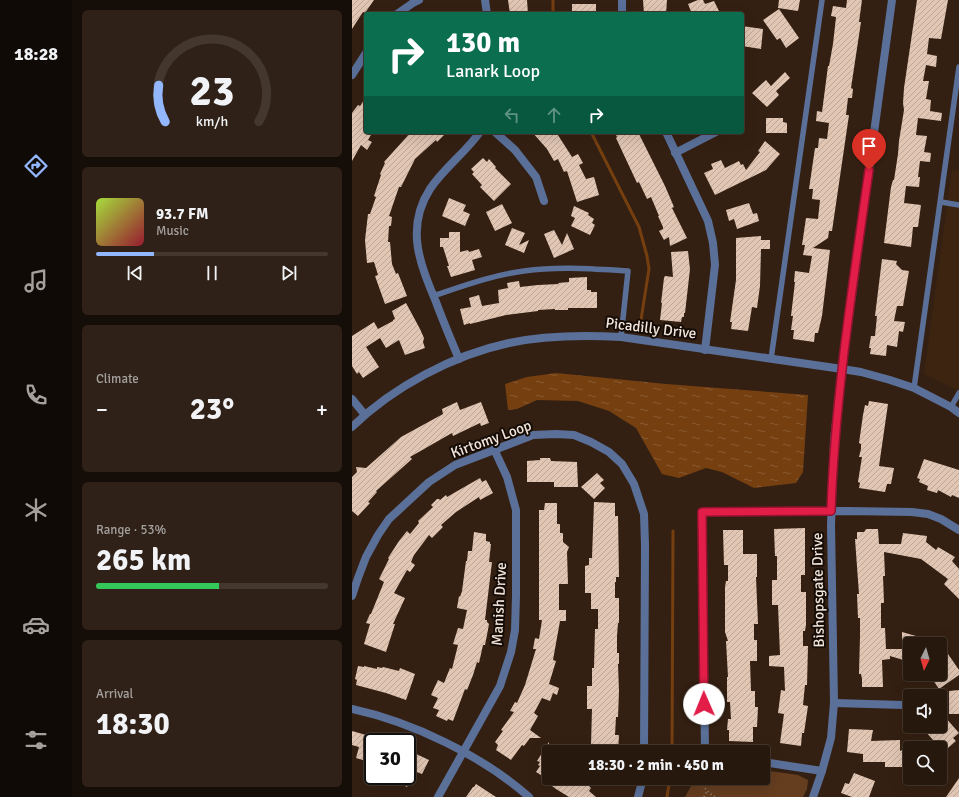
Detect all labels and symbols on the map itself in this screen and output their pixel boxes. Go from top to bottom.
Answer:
pin [852,129,886,170]
street label: Picadilly Drive [604,313,698,343]
street label: Kirtomy Loop [448,416,534,462]
street label: Bishopsgate Drive [808,532,828,648]
street label: Manish Drive [488,562,510,646]
north arrow [903,637,947,681]
position arrow [683,683,725,725]
speed limit sign: 30 [364,733,416,785]

